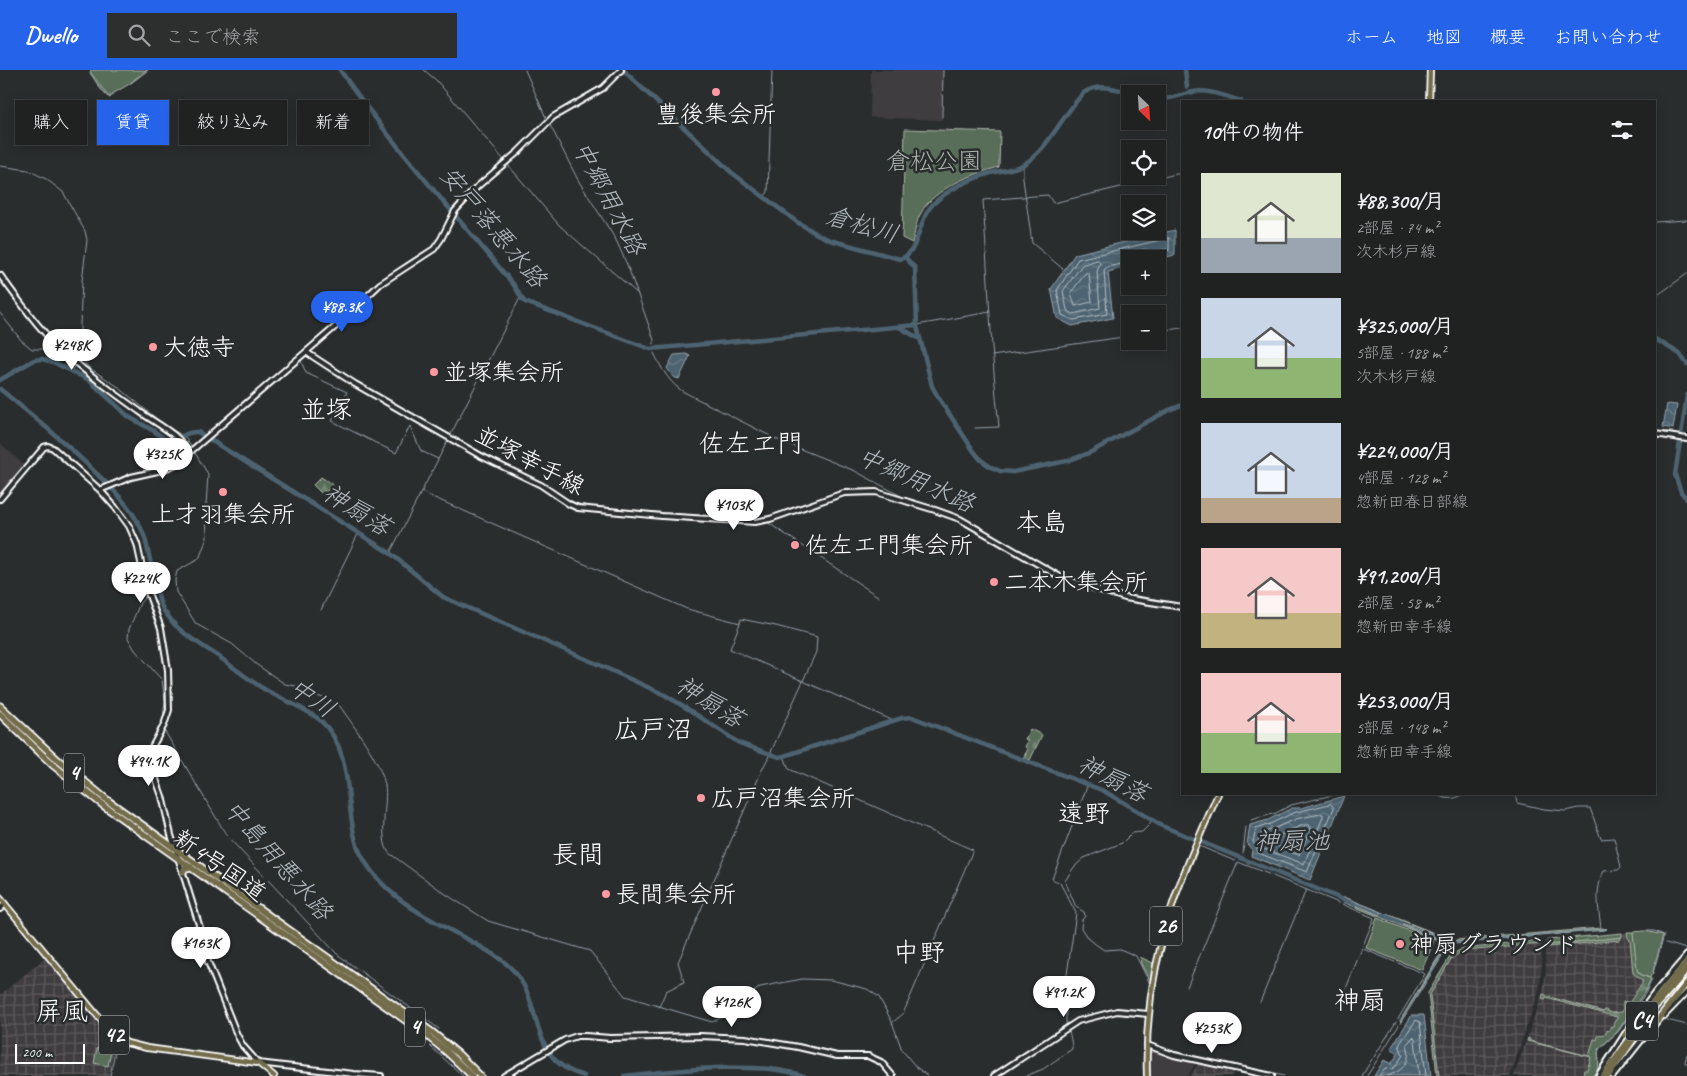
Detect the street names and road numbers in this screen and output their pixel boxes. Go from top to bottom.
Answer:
street label: 並塚幸手線 [470,419,590,501]
road number: 4 [64,754,84,792]
street label: 新4号国道 [168,822,272,908]
road number: 26 [1150,906,1182,946]
road number: C4 [1626,1001,1658,1040]
road number: 4 [405,1008,425,1046]
road number: 42 [99,1016,129,1054]

